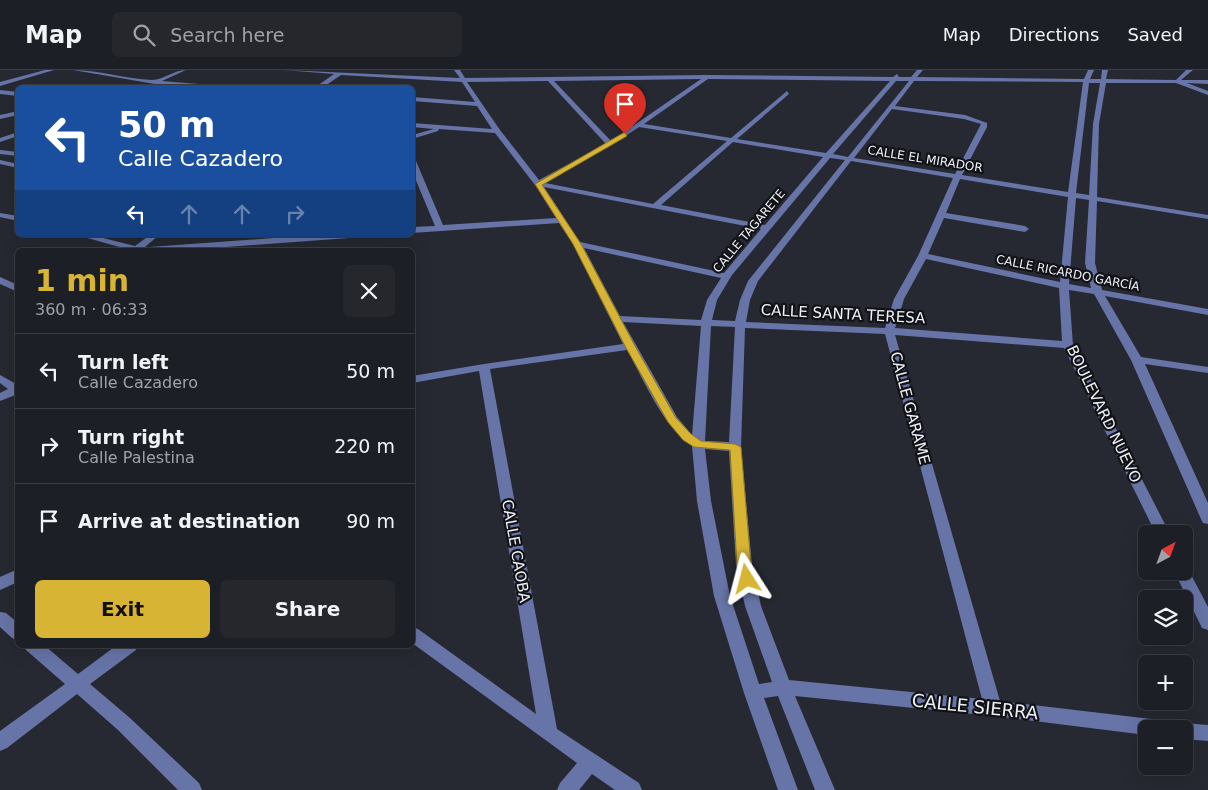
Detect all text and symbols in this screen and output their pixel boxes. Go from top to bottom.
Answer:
search box [112,12,462,57]
text: Map [25,21,82,49]
icon: search [130,21,158,49]
text: Search here [170,24,284,46]
text: Map [943,24,981,45]
text: Directions [1009,24,1099,45]
text: Saved [1127,24,1183,45]
pin [604,83,646,134]
icon: arrive [611,90,639,118]
icon: left [35,105,100,170]
text: 50 m [118,105,215,145]
street label: CALLE EL MIRADOR [866,143,984,175]
text: Calle Cazadero [118,146,283,171]
street label: CALLE TAGARETE [710,187,788,275]
icon: left [122,200,150,228]
icon: ahead [175,200,203,228]
icon: ahead [228,200,256,228]
icon: right [281,200,309,228]
street label: CALLE RICARDO GARCÍA [995,251,1142,294]
text: 1 min [35,263,129,298]
button: close [343,265,395,317]
text: 360 m · 06:33 [35,300,148,319]
street label: CALLE SANTA TERESA [760,301,926,327]
street label: BOULEVARD NUEVO [1063,342,1145,486]
street label: CALLE GARAME [886,350,934,466]
text: Turn left [78,351,169,373]
icon: left [35,357,63,385]
text: 50 m [346,360,395,382]
text: Calle Cazadero [78,373,198,392]
text: Turn right [78,426,184,448]
icon: right [35,432,63,460]
text: 220 m [334,435,395,457]
text: Calle Palestina [78,448,195,467]
street label: CALLE CAOBA [498,498,534,605]
icon: arrive [35,507,63,535]
text: Arrive at destination [78,510,300,532]
text: 90 m [346,510,395,532]
north arrow [1138,525,1192,580]
map controls [1138,525,1193,775]
position arrow [720,552,772,604]
button: Exit [35,580,210,638]
button: Share [220,580,395,638]
button: layers [1138,590,1193,645]
button: + [1138,655,1193,710]
street label: CALLE SIERRA [911,689,1040,724]
button: − [1138,720,1193,775]

